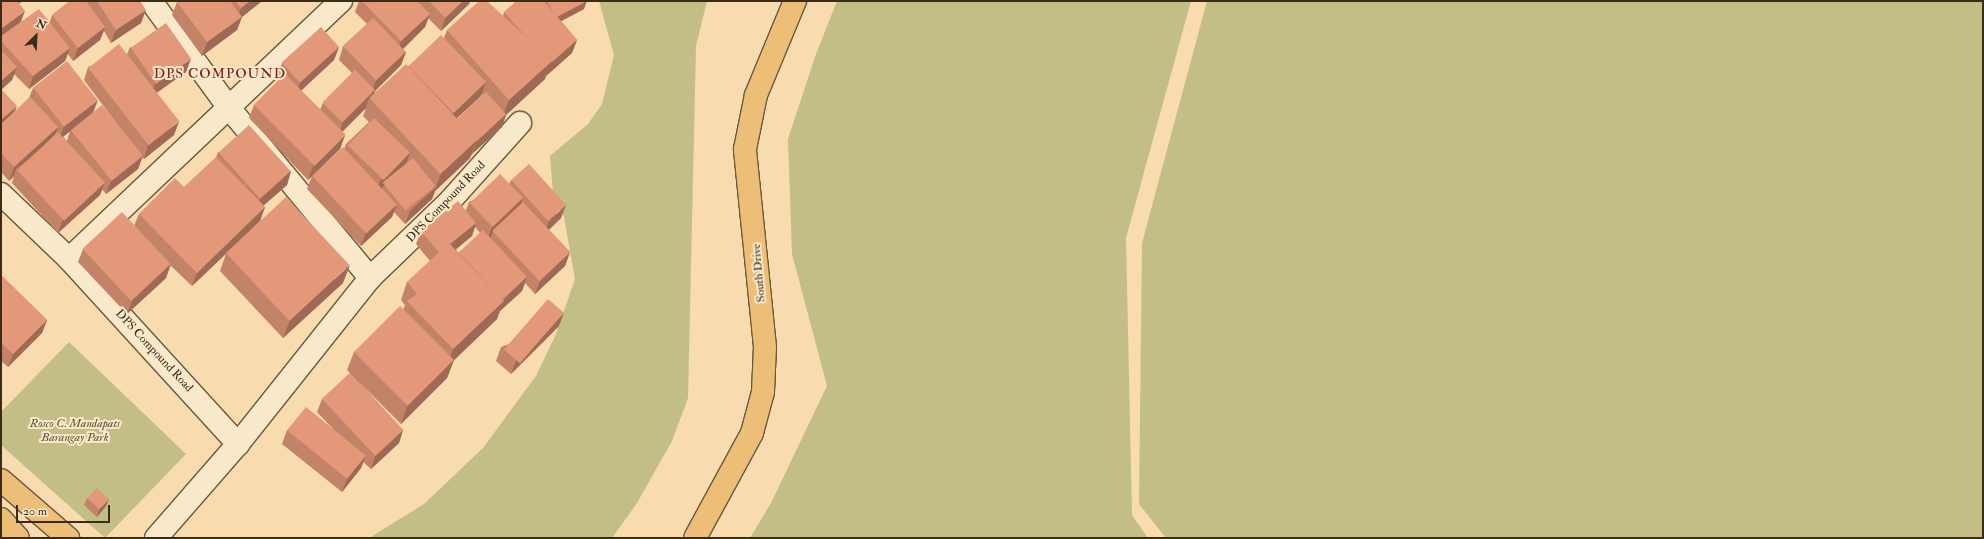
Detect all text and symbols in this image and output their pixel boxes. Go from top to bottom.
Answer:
north arrow [16,16,56,56]
text: N [34,17,48,33]
district label: DPS COMPOUND [154,66,286,82]
street label: DPS Compound Road [404,158,488,246]
street label: South Drive [749,243,769,303]
street label: DPS Compound Road [112,307,196,395]
park label: Rosco C. Mandapats Barangay Park [30,417,120,445]
scale bar [18,497,112,523]
text: 20 m [23,504,47,519]

